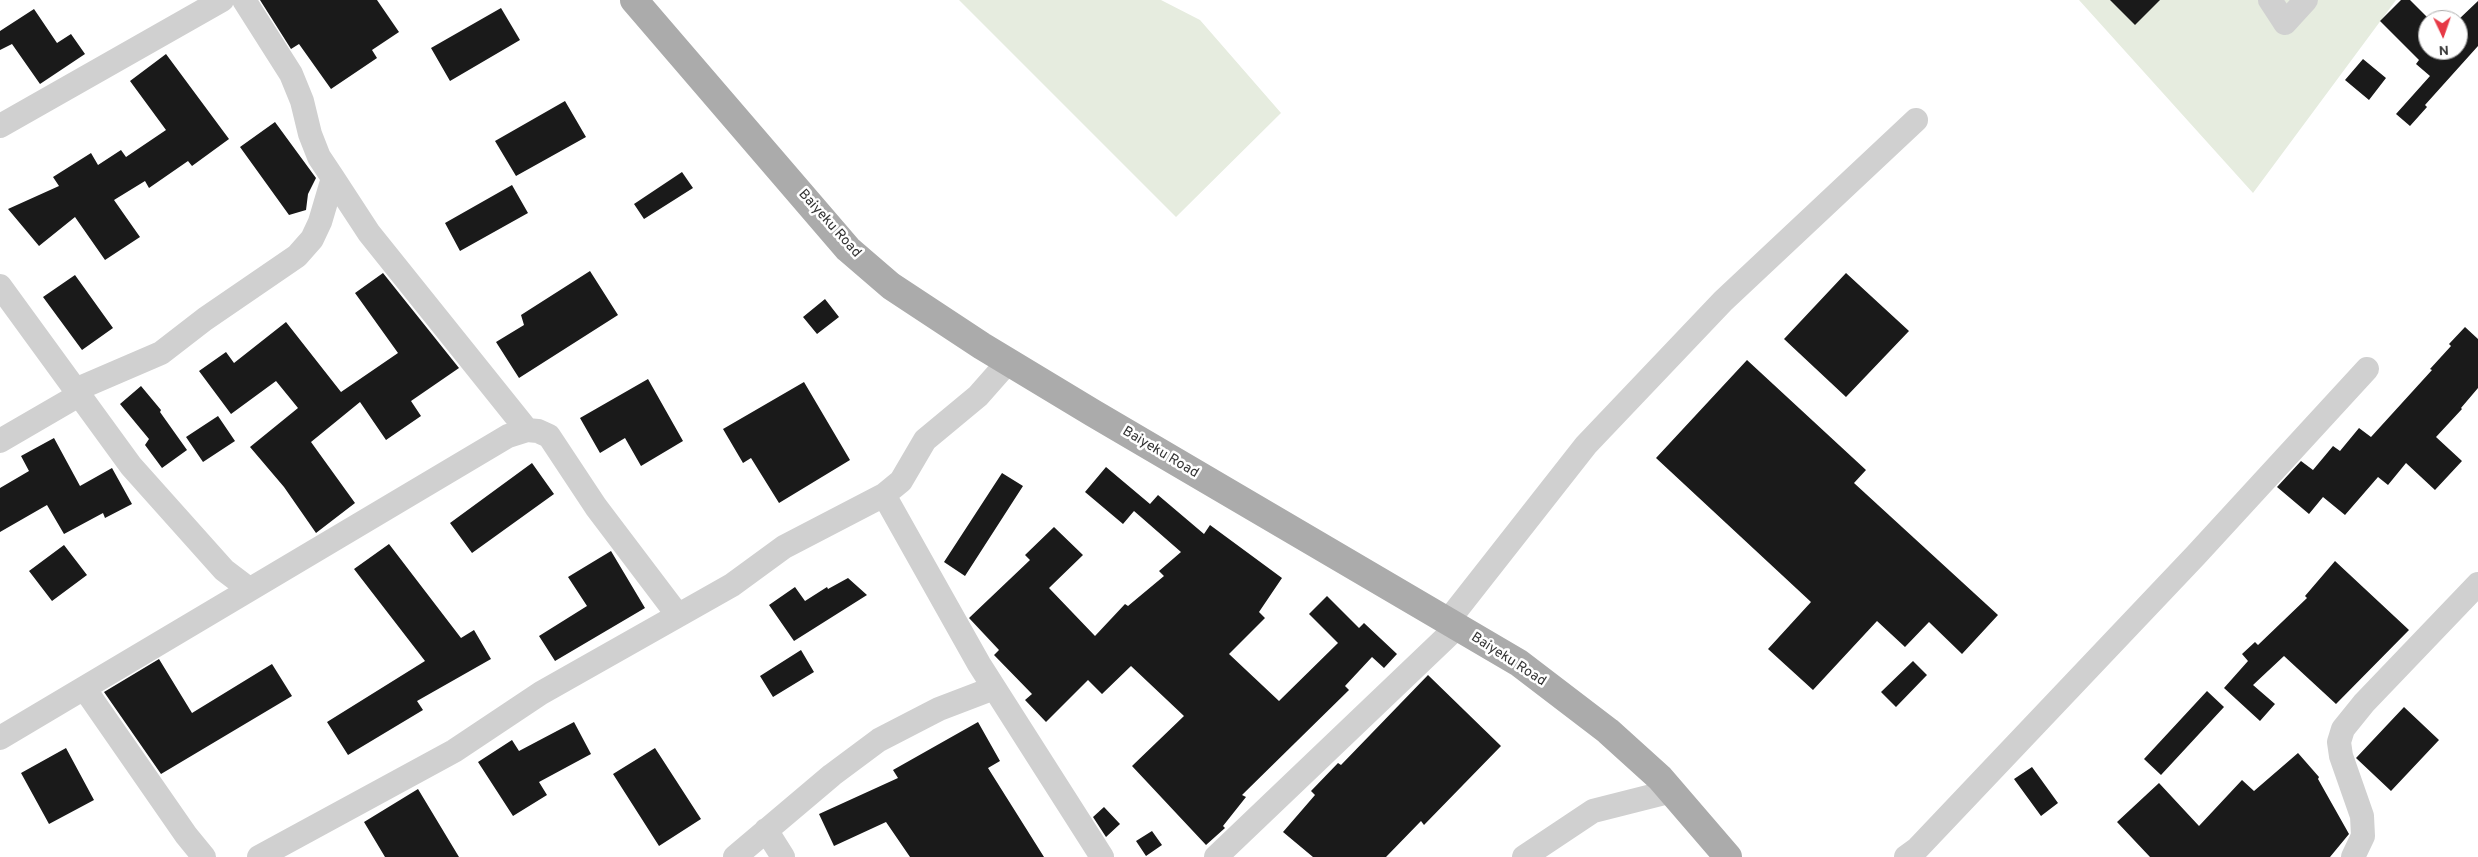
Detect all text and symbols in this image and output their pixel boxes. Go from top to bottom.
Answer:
north arrow [2418,10,2468,60]
text: N [2438,41,2449,58]
street label: Baiyeku Road [794,186,864,262]
street label: Baiyeku Road [1119,424,1201,482]
street label: Baiyeku Road [1467,630,1549,690]

